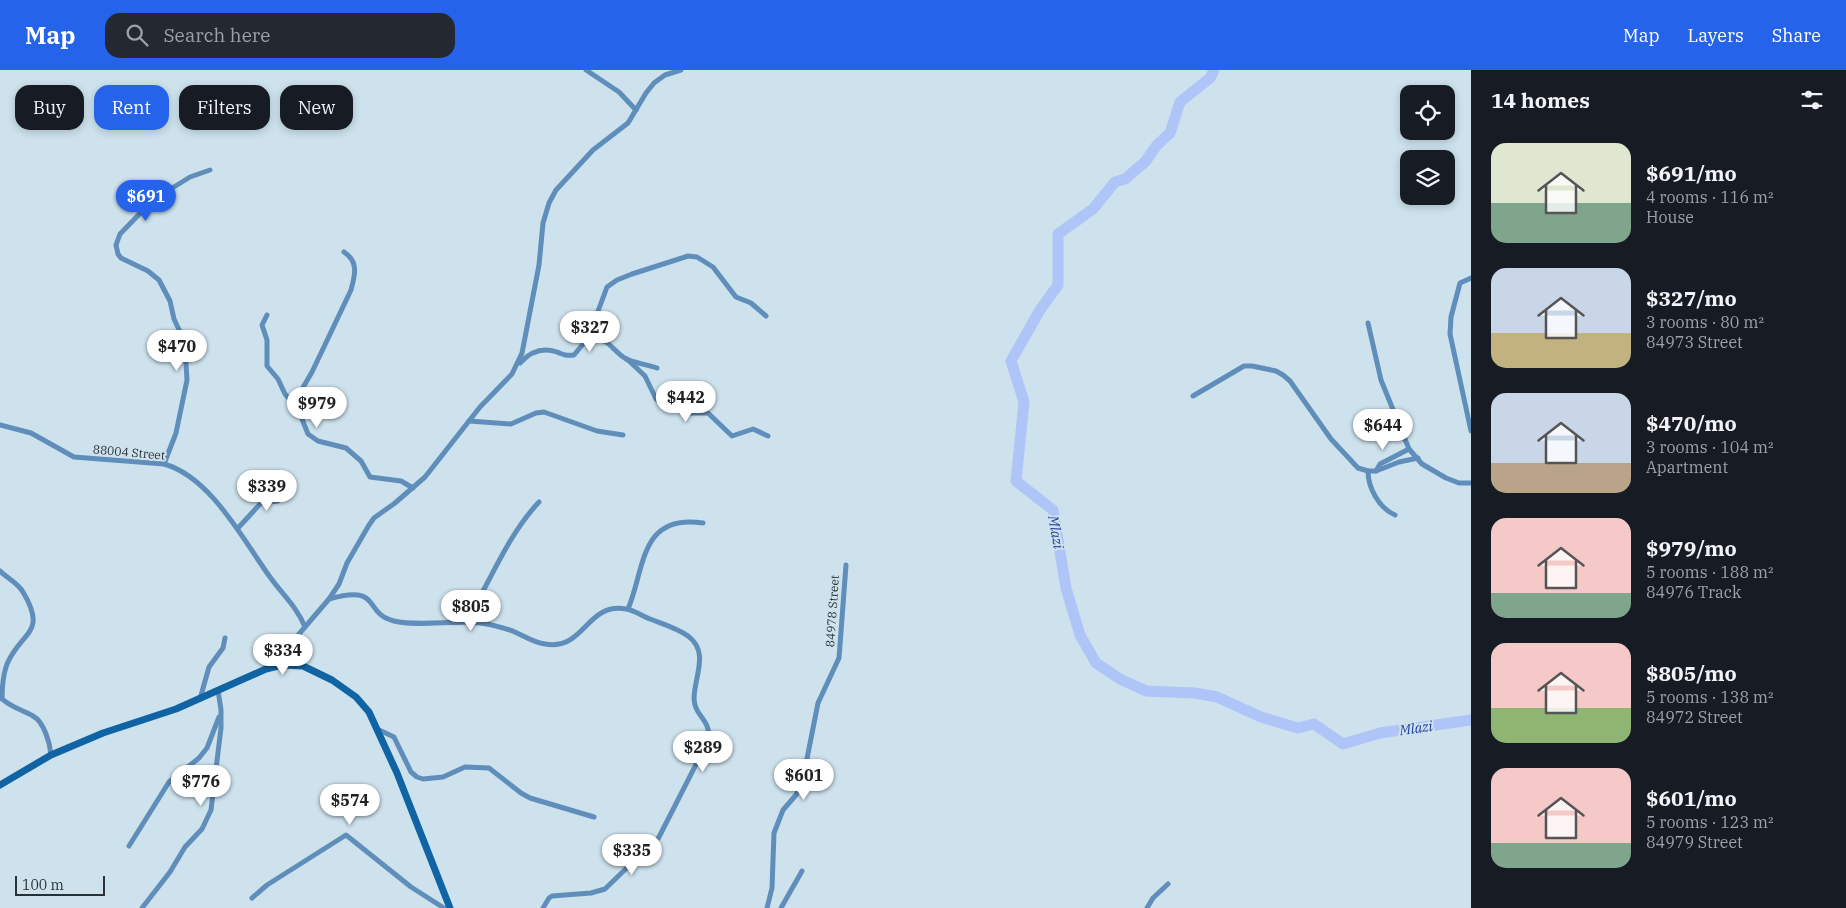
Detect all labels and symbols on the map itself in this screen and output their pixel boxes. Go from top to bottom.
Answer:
pin: $691 [116,180,176,222]
pin: $327 [560,310,620,353]
pin: $470 [147,330,207,372]
pin: $442 [656,380,716,423]
pin: $979 [287,386,347,429]
pin: $644 [1353,408,1413,451]
street label: 88004 Street [92,441,166,463]
pin: $339 [237,470,297,512]
water label: Mlazi [1044,513,1068,551]
street label: 84978 Street [822,574,842,648]
pin: $805 [441,590,501,632]
pin: $334 [253,634,313,676]
water label: Mlazi [1397,717,1435,739]
pin: $289 [673,730,733,773]
pin: $601 [774,758,834,801]
pin: $776 [171,764,231,807]
pin: $574 [320,784,380,826]
pin: $335 [602,834,662,876]
scale bar [15,873,105,896]

